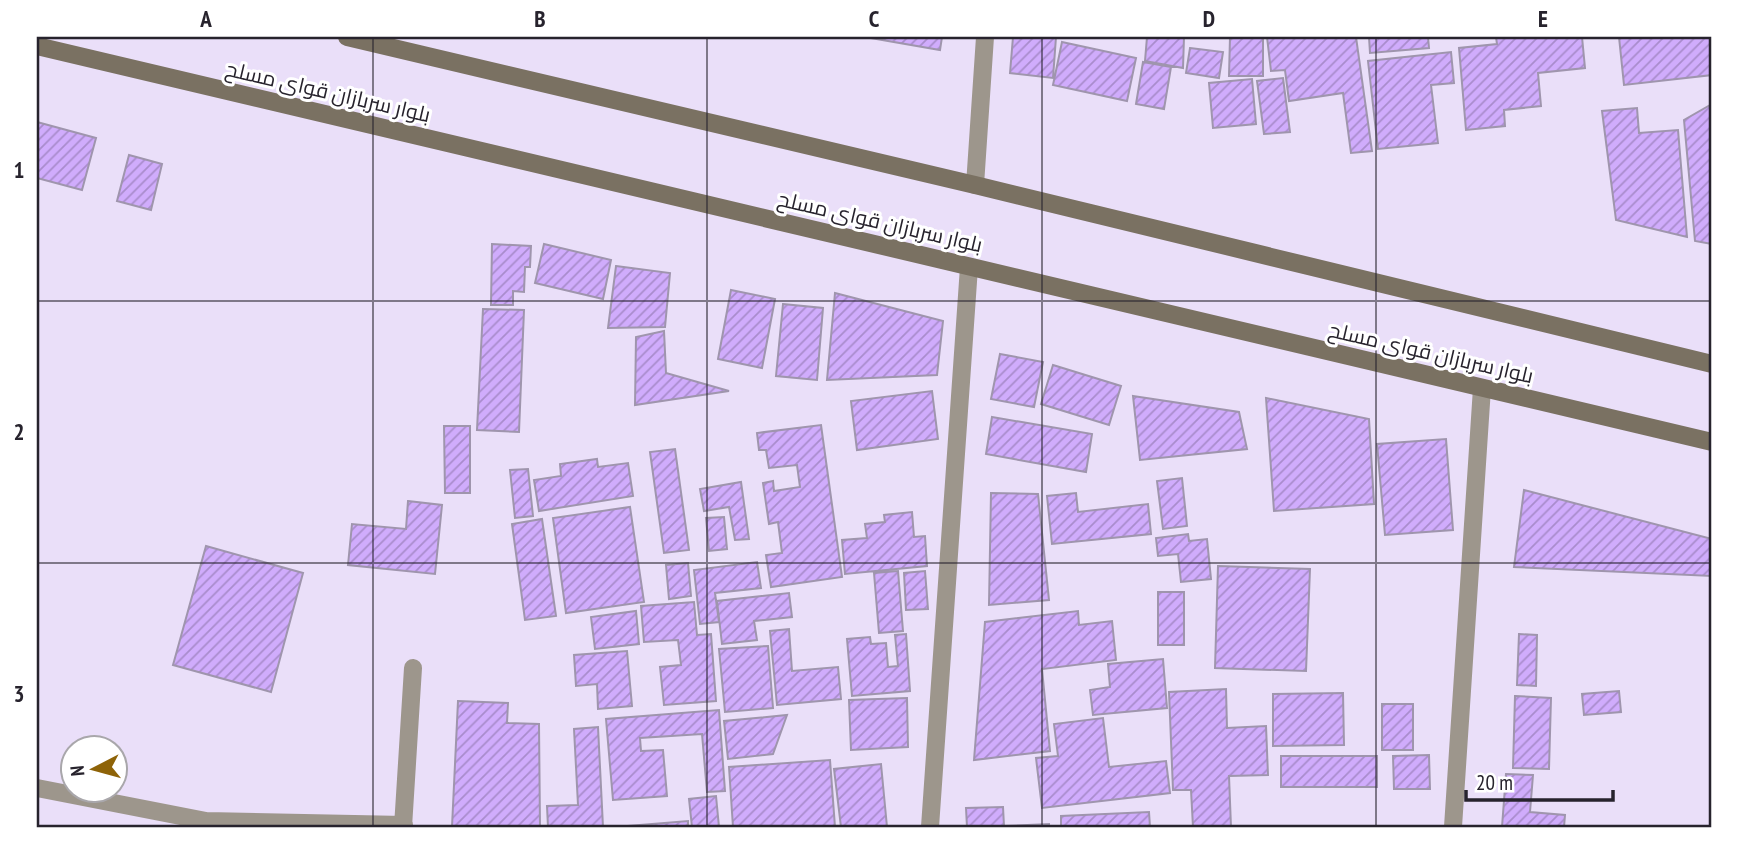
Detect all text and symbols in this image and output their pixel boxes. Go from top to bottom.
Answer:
text: A [199,4,212,33]
text: B [534,4,546,33]
text: C [869,4,880,33]
text: D [1203,4,1215,33]
text: E [1538,4,1548,33]
street label: بلوار سربازان قوای مسلح [223,55,433,129]
text: 1 [14,155,25,184]
street label: بلوار سربازان قوای مسلح [775,185,985,259]
street label: بلوار سربازان قوای مسلح [1326,316,1536,390]
text: 2 [14,417,25,446]
text: 3 [14,679,25,708]
north arrow [60,734,130,804]
scale bar [1466,759,1612,803]
text: N [65,764,90,777]
text: 20 m [1476,769,1513,796]

